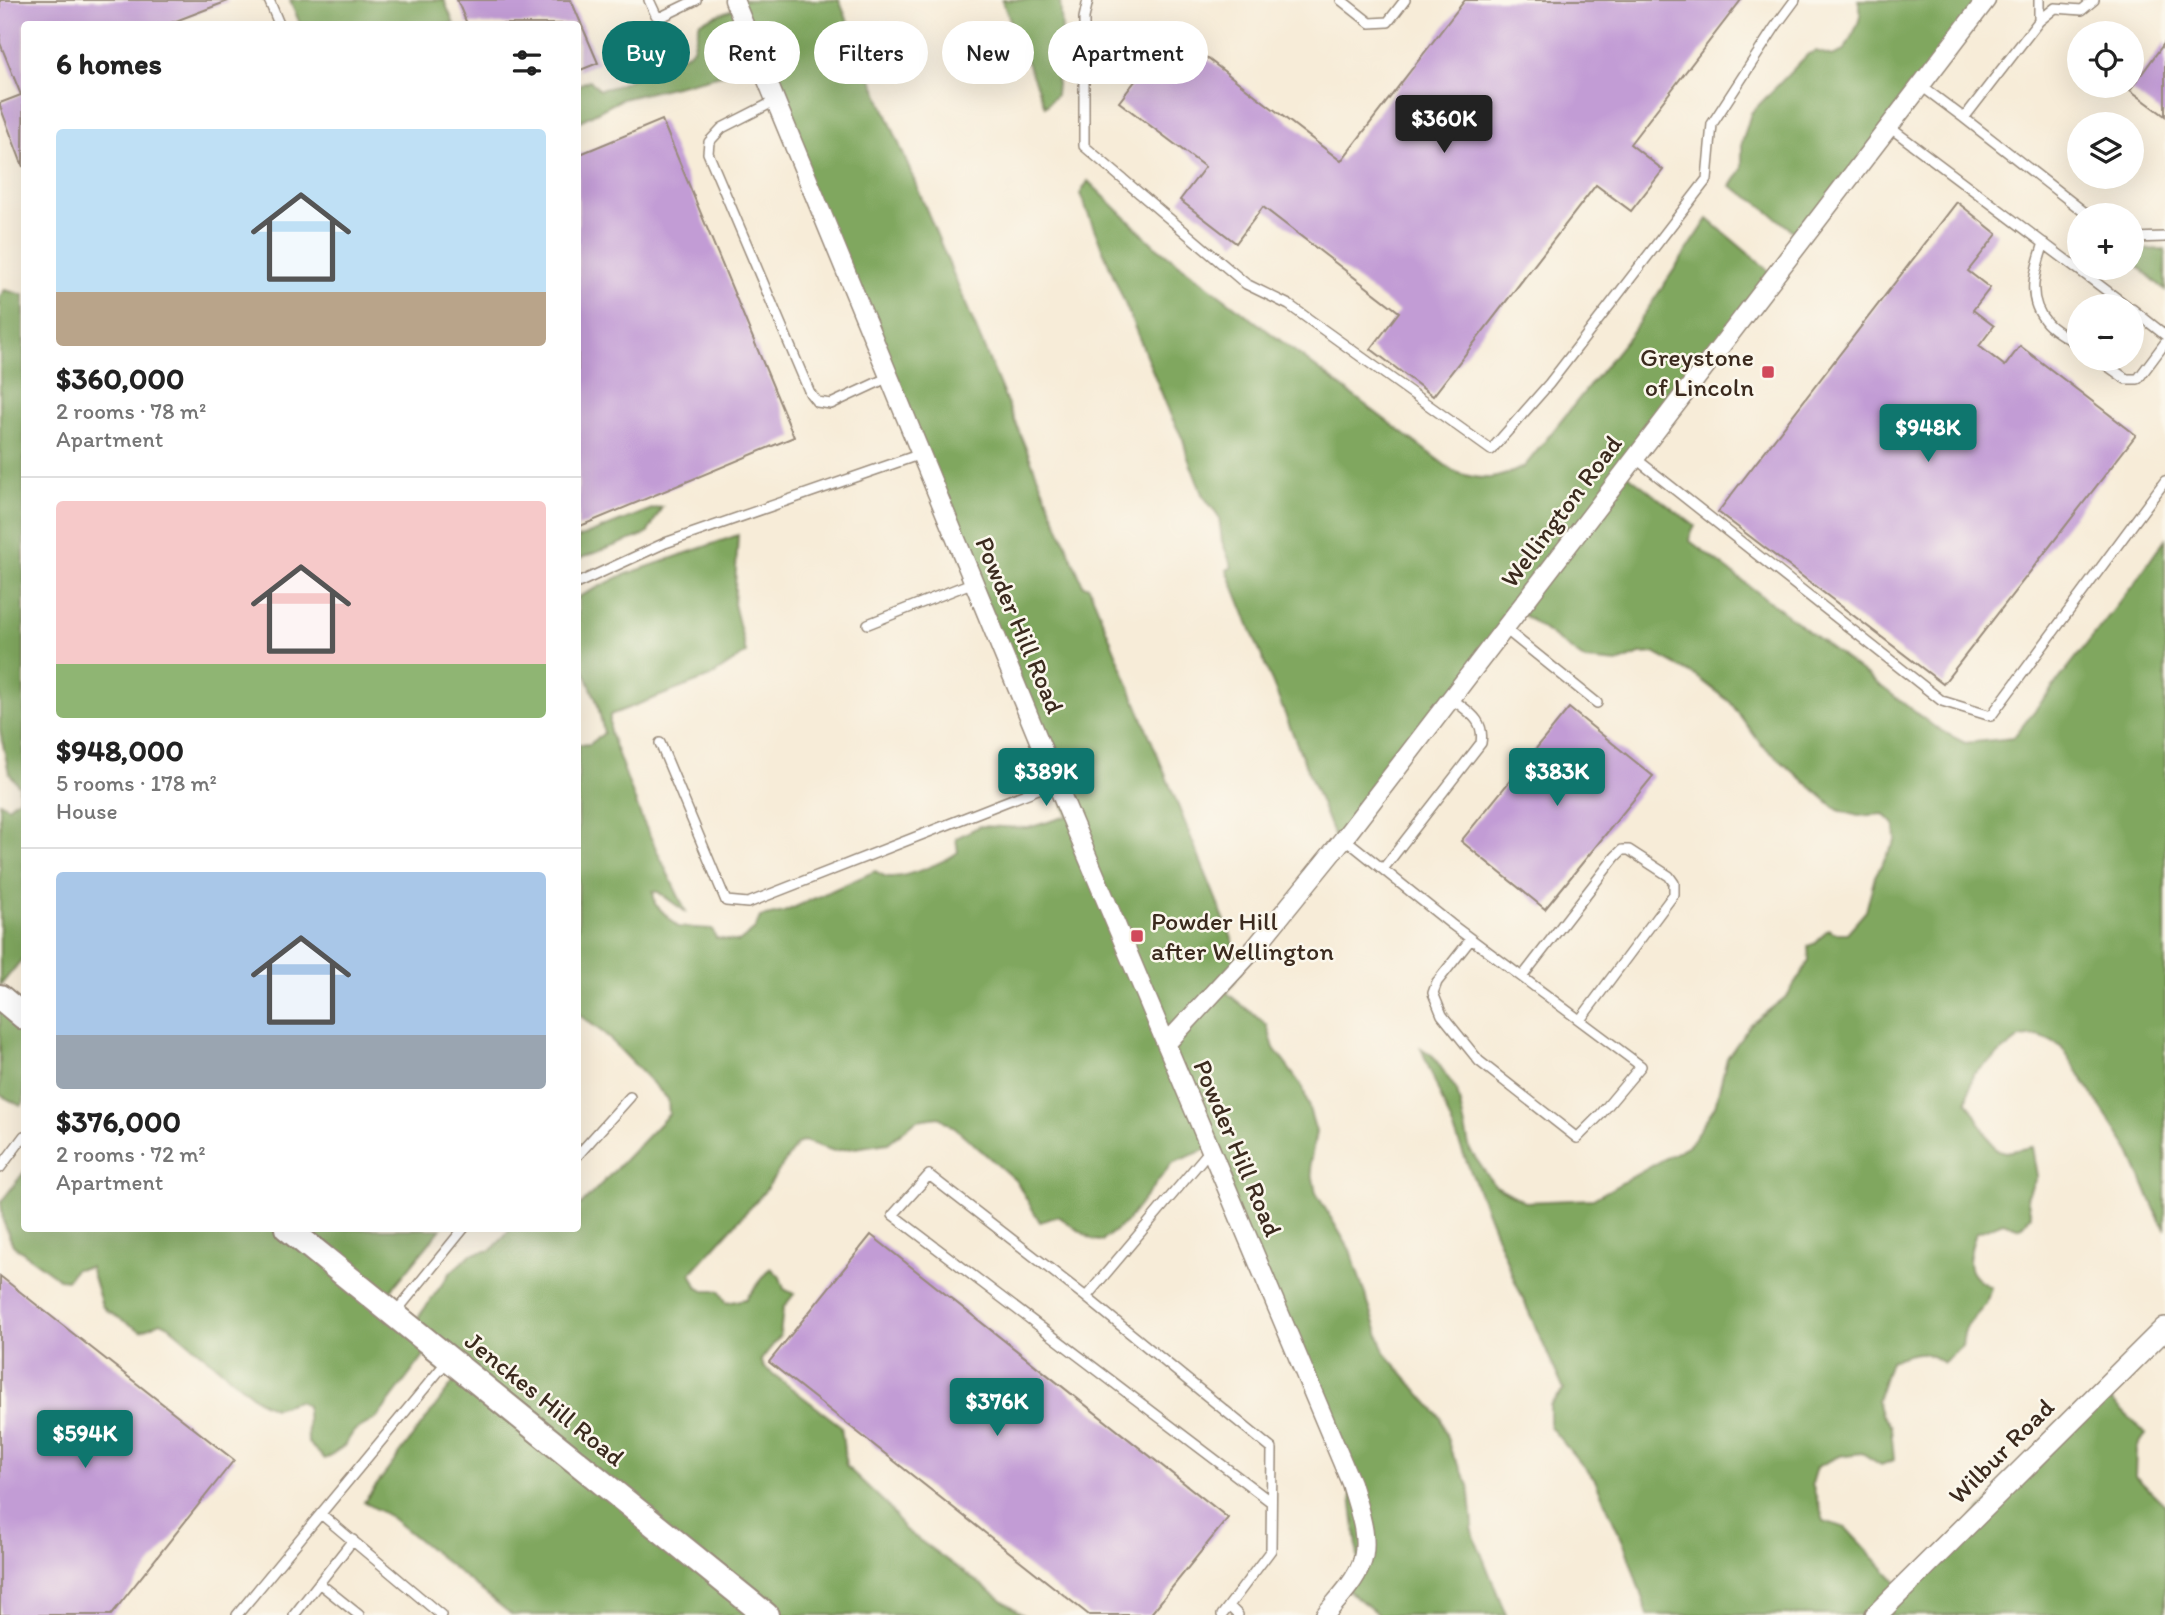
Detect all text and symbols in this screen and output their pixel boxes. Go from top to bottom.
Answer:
chip: Buy [602,21,690,84]
chip: Rent [704,21,800,84]
chip: Filters [814,21,928,84]
chip: New [942,21,1034,84]
chip: Apartment [1048,21,1208,84]
map controls [2067,21,2144,371]
button: locate [2067,21,2144,98]
icon: filters [508,44,546,82]
text: 6 homes [56,45,162,82]
pin: $360K [1395,96,1493,155]
text: $360K [1411,104,1477,132]
button: layers [2067,112,2144,189]
icon: home [238,174,364,300]
button: + [2067,203,2144,280]
button: − [2067,294,2144,371]
place label: Greystone of Lincoln [1640,341,1754,403]
text: $360,000 [56,360,184,397]
marker: Greystone of Lincoln [1760,364,1776,380]
text: 2 rooms · 78 m² [56,397,206,425]
pin: $948K [1879,405,1977,464]
text: $948K [1896,413,1960,441]
text: Apartment [56,425,163,453]
street label: Wellington Road [1493,428,1629,594]
street label: Powder Hill Road [968,532,1072,718]
icon: home [238,546,364,672]
text: $948,000 [56,732,184,769]
pin: $389K [997,748,1095,808]
pin: $383K [1508,748,1606,808]
text: $389K [1014,757,1078,785]
text: $383K [1525,757,1589,785]
text: 5 rooms · 178 m² [56,769,217,797]
text: House [56,797,118,825]
place label: Powder Hill after Wellington [1151,905,1334,967]
icon: home [238,917,364,1043]
marker: Powder Hill after Wellington [1129,928,1145,944]
street label: Powder Hill Road [1186,1055,1290,1241]
text: $376,000 [56,1103,181,1140]
text: 2 rooms · 72 m² [56,1140,206,1168]
text: Apartment [56,1168,163,1196]
street label: Jenckes Hill Road [459,1325,632,1474]
pin: $376K [948,1378,1046,1438]
text: $376K [966,1387,1028,1415]
street label: Wilbur Road [1941,1391,2061,1511]
pin: $594K [36,1410,134,1470]
text: $594K [53,1419,117,1447]

